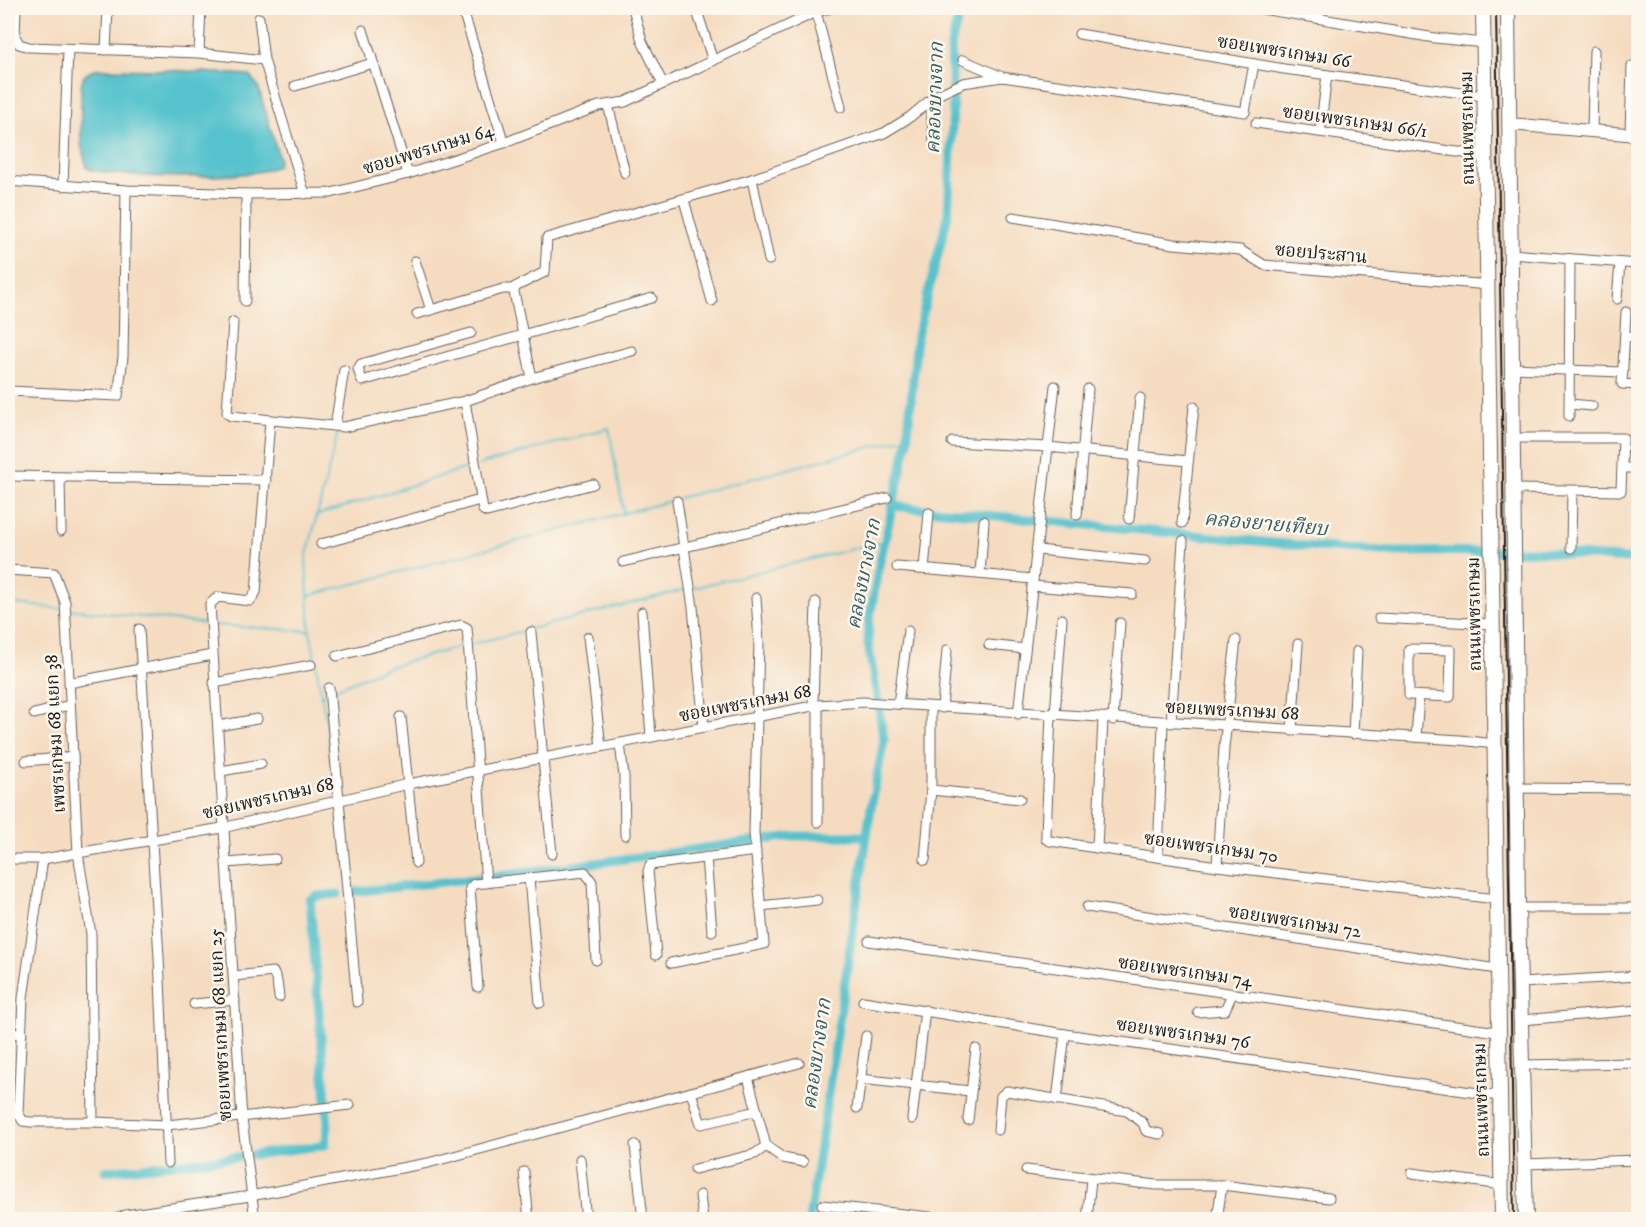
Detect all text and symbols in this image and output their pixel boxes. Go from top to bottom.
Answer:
street label: ซอยเพชรเกษม 66 [1216,31,1353,73]
water label: คลองบางจาก [921,41,950,155]
street label: ถนนเพชรเกษม [1456,71,1480,185]
street label: ซอยเพชรเกษม 66/1 [1281,101,1429,143]
street label: ซอยเพชรเกษม 64 [360,119,497,180]
street label: ซอยประสาน [1274,239,1368,269]
water label: คลองยายเทียบ [1203,507,1330,542]
water label: คลองบางจาก [842,516,888,632]
street label: ถนนเพชรเกษม [1463,557,1487,671]
street label: เพชรเกษม 68 แยก 38 [41,654,71,814]
street label: ซอยเพชรเกษม 68 [677,680,813,728]
street label: ซอยเพชรเกษม 68 [1164,697,1300,725]
street label: ซอยเพชรเกษม 68 [200,773,336,825]
street label: ซอยเพชรเกษม 70 [1142,828,1279,868]
street label: ซอยเพชรเกษม 72 [1227,901,1363,943]
street label: ซอยเพชรเกษม 68 แยก 25 [205,928,237,1122]
street label: ซอยเพชรเกษม 74 [1116,952,1254,992]
water label: คลองบางจาก [797,996,838,1111]
street label: ซอยเพชรเกษม 76 [1115,1014,1252,1054]
street label: ถนนเพชรเกษม [1469,1042,1495,1158]

